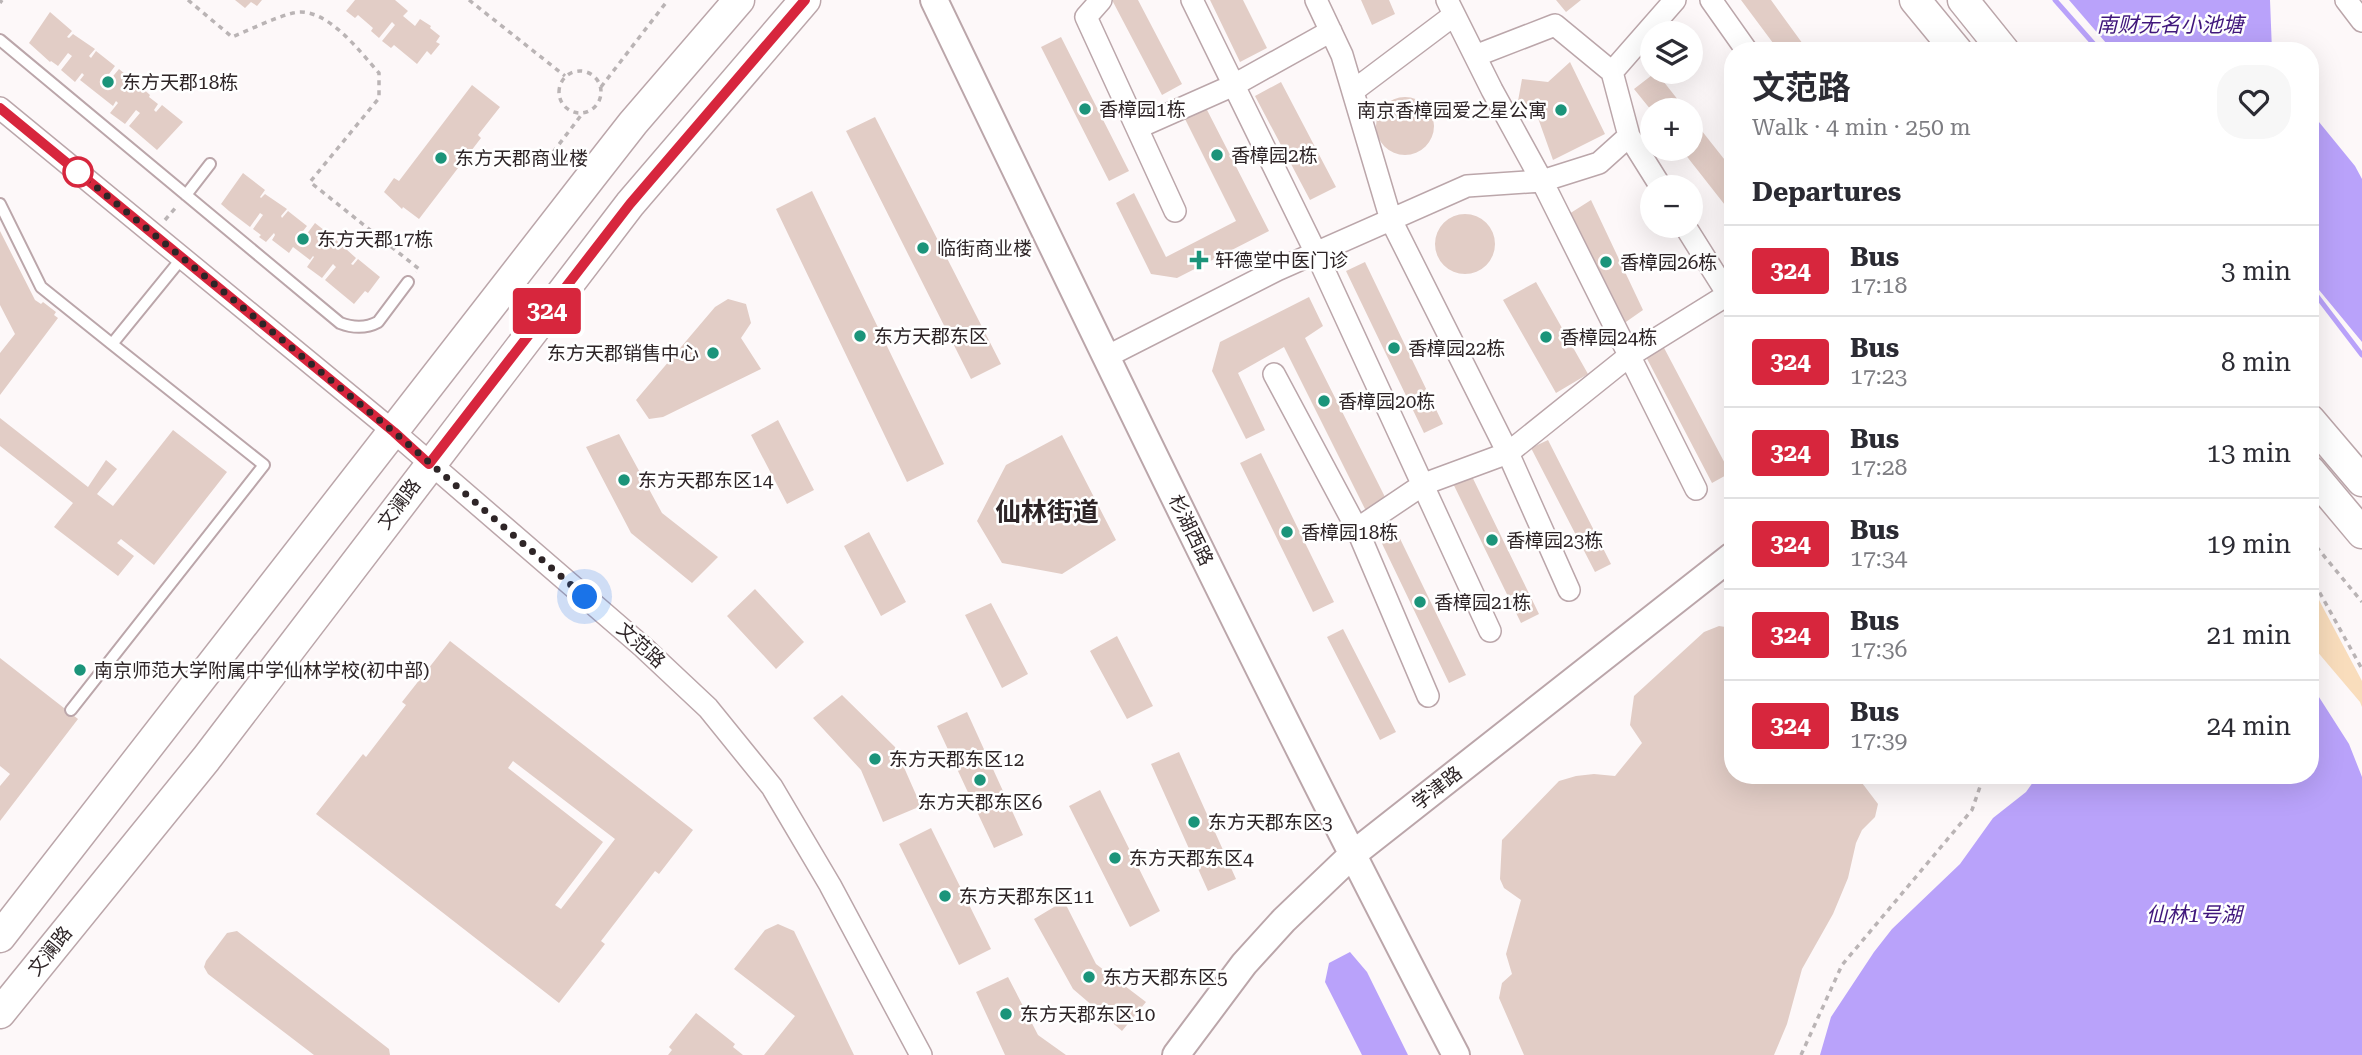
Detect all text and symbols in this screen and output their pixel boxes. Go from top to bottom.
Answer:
water label: 南财无名小池塘 [2097,13,2246,37]
map controls [1640,21,1703,238]
button: layers [1640,21,1703,84]
button: heart [2217,65,2291,139]
text: 文范路 [1752,68,1851,107]
place label: 东方天郡18栋 [122,71,238,94]
marker: 东方天郡18栋 [100,74,116,90]
place label: 香樟园1栋 [1099,98,1186,121]
button: + [1640,98,1703,161]
place label: 南京香樟园爱之星公寓 [1357,99,1547,122]
marker: 香樟园1栋 [1077,101,1093,117]
marker: 南京香樟园爱之星公寓 [1553,102,1569,118]
text: Walk · 4 min · 250 m [1752,114,1971,141]
place label: 香樟园2栋 [1231,144,1318,167]
place label: 东方天郡商业楼 [455,147,588,170]
marker: 香樟园2栋 [1209,147,1225,163]
marker: 东方天郡商业楼 [433,150,449,166]
unlabelled marker [63,157,93,187]
button: − [1640,175,1703,238]
text: Departures [1752,177,1901,207]
place label: 东方天郡17栋 [317,228,433,251]
marker: 东方天郡17栋 [295,231,311,247]
place label: 临街商业楼 [937,237,1032,260]
marker: 临街商业楼 [915,240,931,256]
text: Bus [1850,242,1899,272]
place label: 轩德堂中医门诊 [1215,249,1348,272]
marker: 轩德堂中医门诊 [1189,250,1209,270]
place label: 香樟园26栋 [1620,251,1717,274]
marker: 香樟园26栋 [1598,254,1614,270]
text: 3 min [2221,256,2291,286]
text: 324 [1770,257,1811,285]
text: 17:18 [1850,272,1907,299]
line badge: 324 [507,288,587,334]
text: 324 [527,297,567,325]
place label: 东方天郡东区 [874,325,988,348]
place label: 香樟园24栋 [1560,326,1657,349]
marker: 东方天郡东区 [852,328,868,344]
marker: 香樟园24栋 [1538,329,1554,345]
text: Bus [1850,333,1899,363]
place label: 香樟园22栋 [1408,337,1505,360]
marker: 香樟园22栋 [1386,340,1402,356]
place label: 东方天郡销售中心 [547,342,699,365]
marker: 东方天郡销售中心 [705,345,721,361]
text: 8 min [2221,347,2291,377]
text: 324 [1770,348,1811,376]
text: 17:23 [1850,363,1907,390]
place label: 香樟园20栋 [1338,390,1435,413]
marker: 香樟园20栋 [1316,393,1332,409]
text: Bus [1850,424,1899,454]
text: 13 min [2207,438,2291,468]
text: 324 [1770,439,1811,467]
text: 17:28 [1850,454,1907,481]
place label: 东方天郡东区14 [638,469,774,492]
marker: 东方天郡东区14 [616,472,632,488]
street label: 文澜路 [373,474,425,534]
street label: 杉湖西路 [1164,491,1218,569]
district label: 仙林街道 [995,497,1099,527]
text: Bus [1850,515,1899,545]
place label: 香樟园18栋 [1301,521,1398,544]
marker: 香樟园18栋 [1279,524,1295,540]
place label: 香樟园23栋 [1506,529,1603,552]
text: 19 min [2207,529,2291,559]
text: 324 [1770,530,1811,558]
marker: 香樟园23栋 [1484,532,1500,548]
text: 17:34 [1850,545,1907,572]
your location [567,579,602,614]
place label: 香樟园21栋 [1434,591,1531,614]
marker: 香樟园21栋 [1412,594,1428,610]
text: Bus [1850,606,1899,636]
street label: 文范路 [612,617,670,673]
text: 21 min [2207,620,2291,650]
text: 324 [1770,621,1811,649]
text: 17:36 [1850,636,1907,663]
place label: 南京师范大学附属中学仙林学校(初中部) [94,659,429,682]
marker: 南京师范大学附属中学仙林学校(初中部) [72,662,88,678]
text: Bus [1850,697,1899,727]
text: 24 min [2207,711,2291,741]
text: 324 [1770,712,1811,740]
text: 17:39 [1850,727,1907,754]
place label: 东方天郡东区12 [889,748,1024,771]
marker: 东方天郡东区12 [867,751,883,767]
street label: 学津路 [1407,761,1467,815]
marker: 东方天郡东区6 [972,772,988,788]
place label: 东方天郡东区6 [918,791,1042,814]
place label: 东方天郡东区3 [1208,811,1333,834]
marker: 东方天郡东区3 [1186,814,1202,830]
place label: 东方天郡东区4 [1129,847,1254,870]
marker: 东方天郡东区4 [1107,850,1123,866]
place label: 东方天郡东区11 [959,885,1094,908]
marker: 东方天郡东区11 [937,888,953,904]
water label: 仙林1号湖 [2146,903,2245,927]
street label: 文澜路 [23,922,77,980]
place label: 东方天郡东区5 [1103,966,1228,989]
marker: 东方天郡东区5 [1081,969,1097,985]
place label: 东方天郡东区10 [1020,1003,1155,1026]
marker: 东方天郡东区10 [998,1006,1014,1022]

